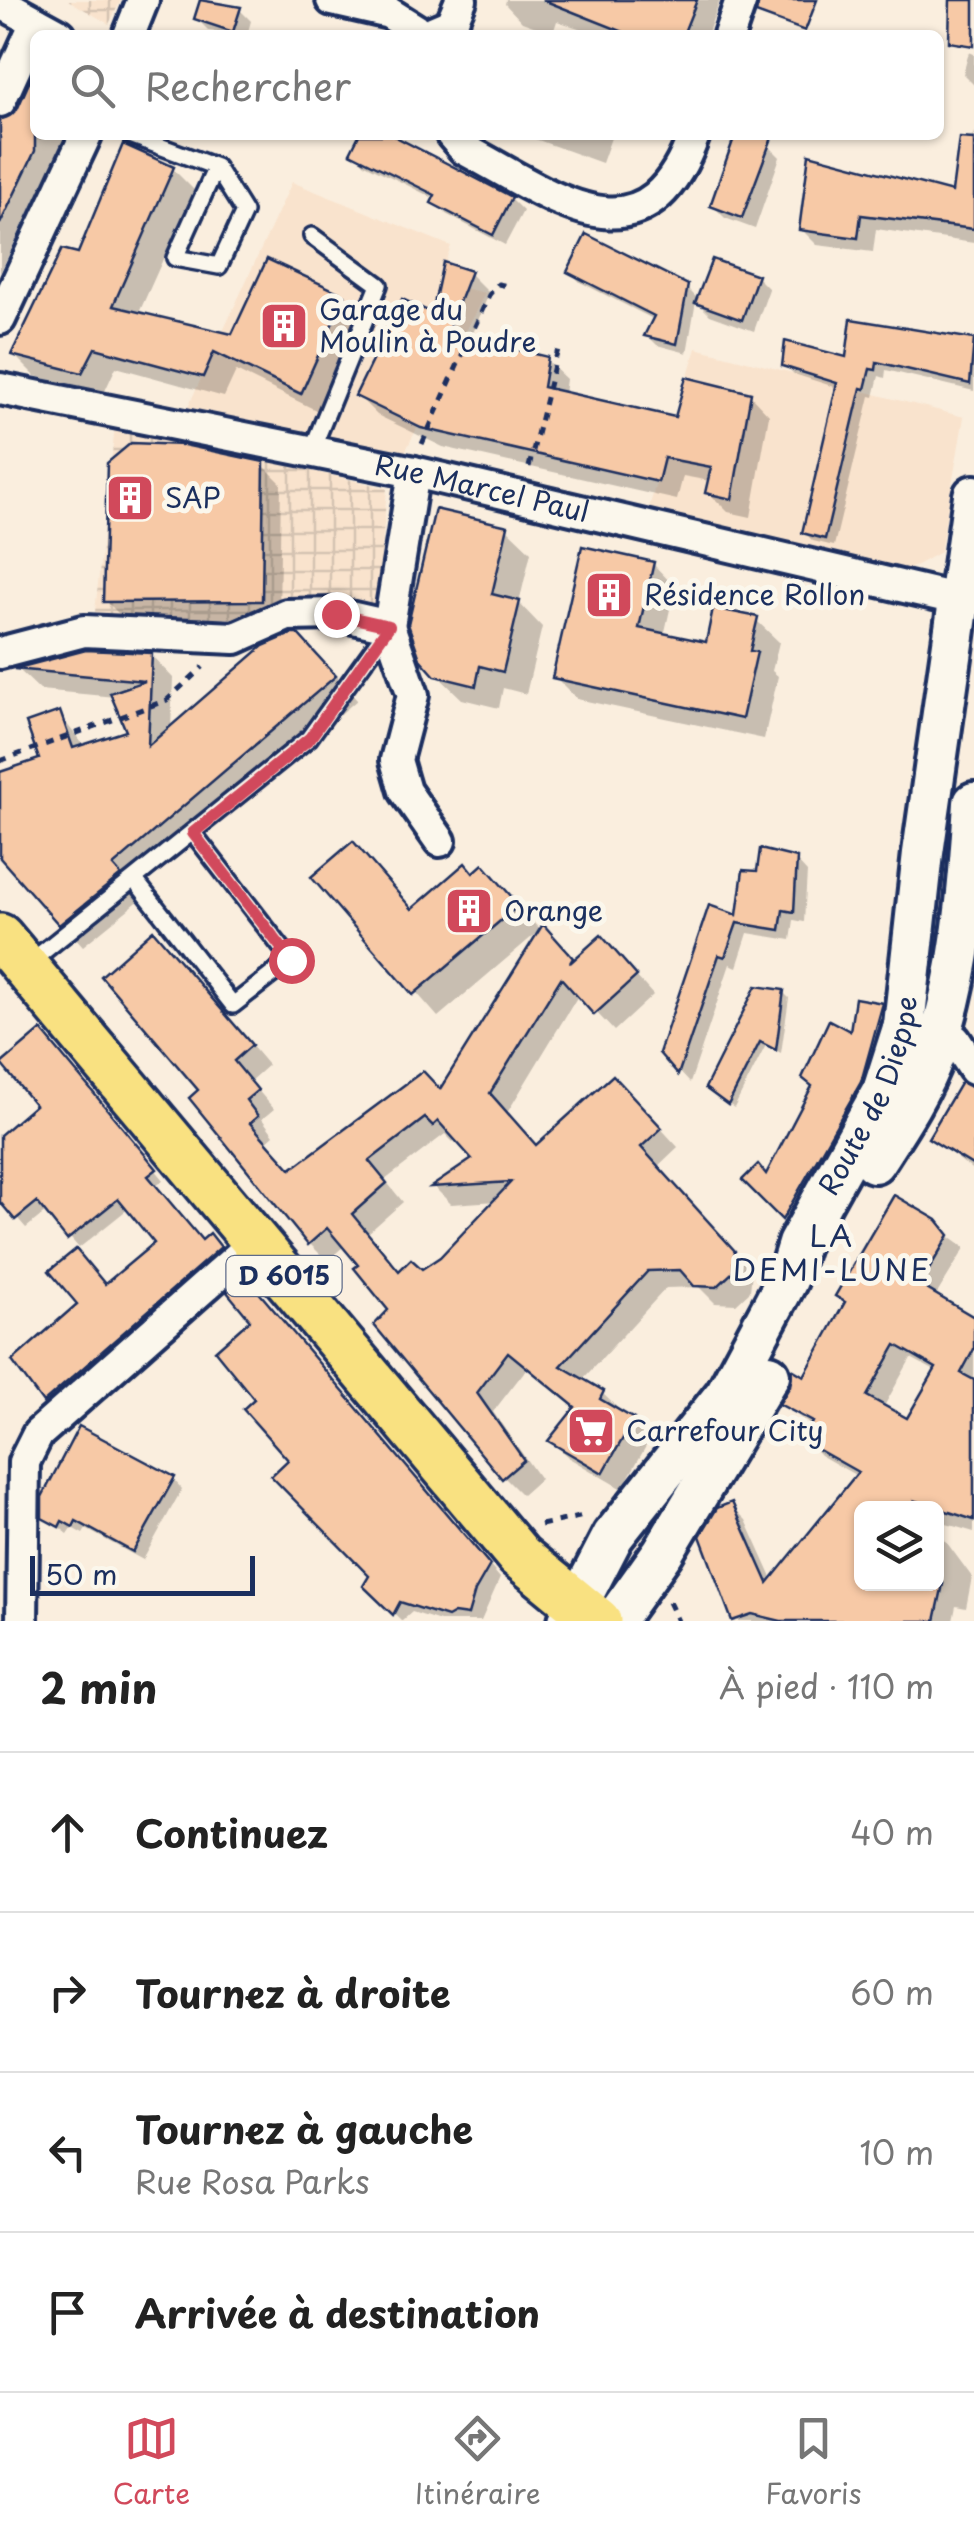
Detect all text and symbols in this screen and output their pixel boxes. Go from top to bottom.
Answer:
search box [30,30,944,140]
text: Rechercher [145,57,351,114]
icon: search [65,58,120,113]
place label: Garage du Moulin à Poudre [319,287,536,362]
building icon: Garage du Moulin à Poudre [258,300,310,352]
street label: Rue Marcel Paul [371,442,593,532]
building icon: SAP [104,472,156,524]
place label: SAP [165,475,221,518]
building icon: Résidence Rollon [583,569,635,621]
place label: Résidence Rollon [644,572,865,615]
route end [314,592,360,638]
building icon: Orange [443,885,495,937]
place label: Orange [504,888,603,931]
route start [269,938,315,984]
street label: Route de Dieppe [806,994,927,1203]
district label: LA DEMI-LUNE [732,1212,932,1291]
road number: D 6015 [226,1256,342,1296]
supermarket icon: Carrefour City [565,1405,617,1457]
place label: Carrefour City [626,1408,824,1451]
map controls [854,1501,944,1591]
button: layers [854,1501,944,1591]
scale bar [30,1551,255,1596]
text: 50 m [45,1552,118,1595]
text: 2 min [40,1655,157,1718]
text: À pied · 110 m [719,1662,934,1710]
text: Continuez [135,1804,328,1861]
icon: ahead [40,1805,95,1860]
text: 40 m [850,1808,934,1856]
text: Tournez à droite [135,1964,451,2021]
icon: right [40,1965,95,2020]
text: 60 m [850,1968,934,2016]
text: Tournez à gauche [135,2100,473,2157]
icon: left [40,2125,95,2180]
text: 10 m [860,2128,934,2176]
text: Rue Rosa Parks [135,2157,370,2205]
text: Arrivée à destination [135,2284,540,2341]
icon: arrive [40,2285,95,2340]
tab: Carte [112,2411,190,2514]
tab: Itinéraire [415,2411,541,2514]
tab: Favoris [765,2411,862,2514]

